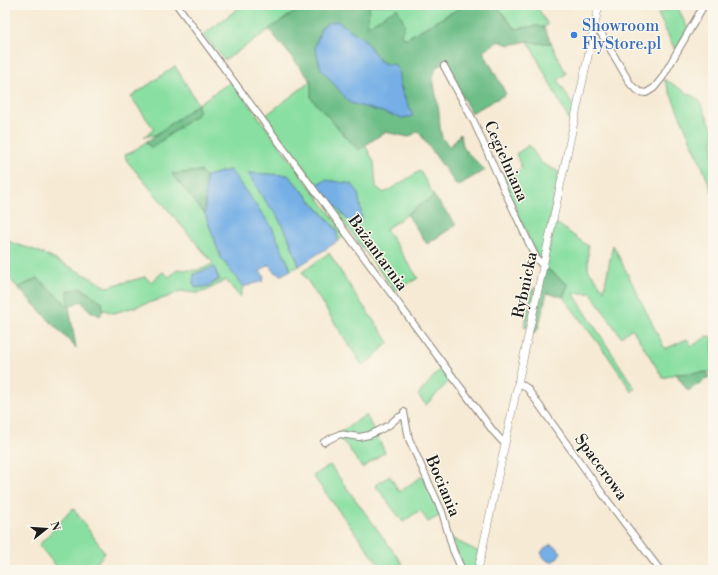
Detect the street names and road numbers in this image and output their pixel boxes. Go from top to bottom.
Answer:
street label: Cegielniana [479,118,533,205]
street label: Bażantarnia [343,210,413,296]
street label: Rybnicka [508,249,542,320]
street label: Spacerowa [570,430,632,505]
street label: Bociania [421,451,465,520]

